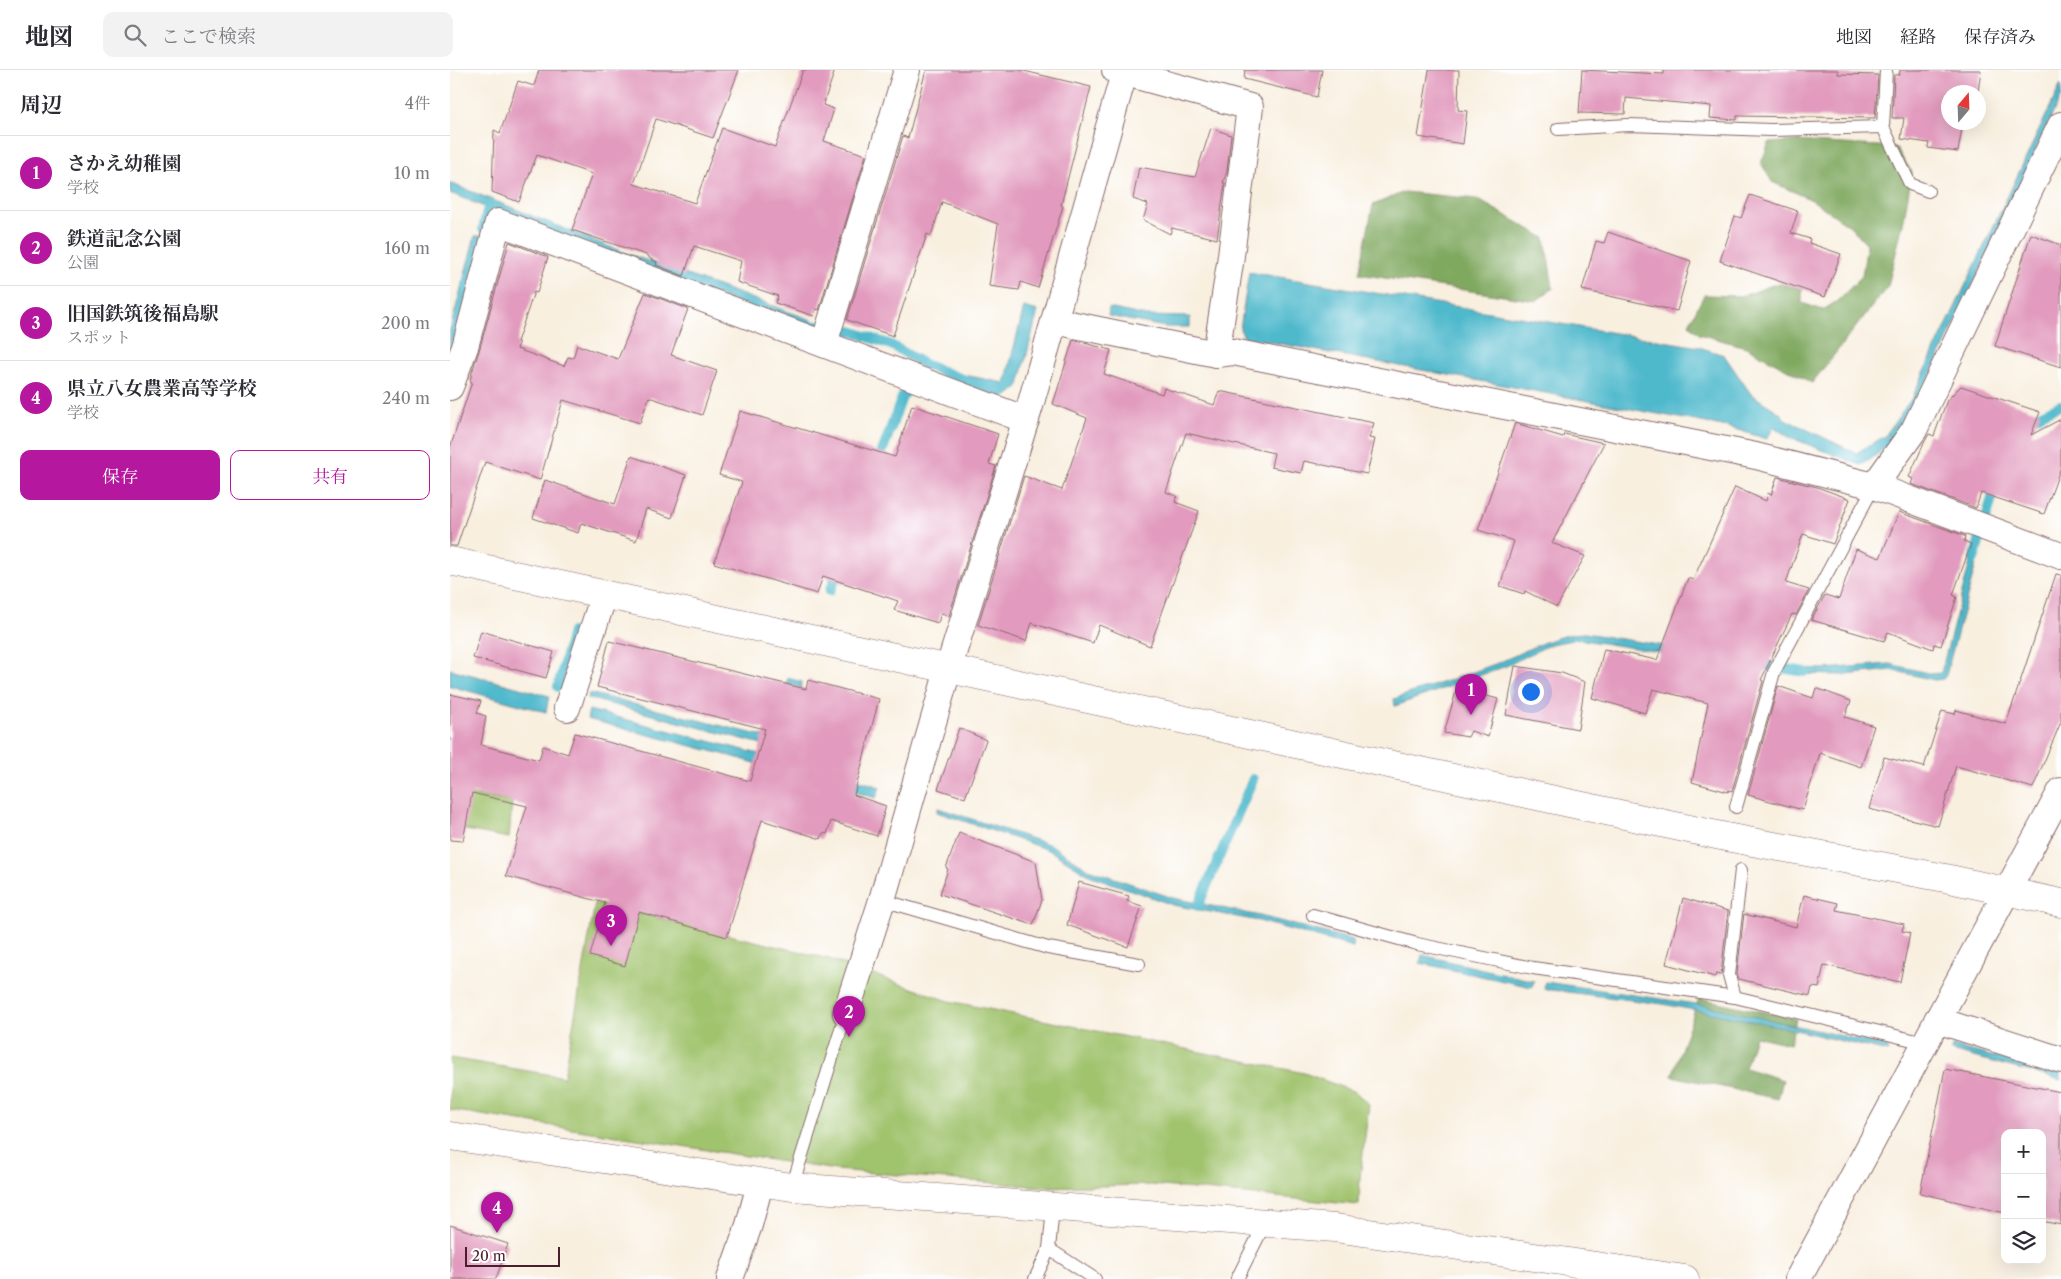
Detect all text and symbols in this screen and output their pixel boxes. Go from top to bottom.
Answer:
search box [103,12,453,57]
icon: search [121,21,149,49]
text: 地図 [25,22,73,51]
text: ここで検索 [161,25,256,48]
text: 地図 [1836,26,1872,48]
text: 経路 [1900,26,1936,48]
text: 保存済み [1964,26,2036,48]
north arrow [1941,85,1986,130]
text: 周辺 [20,92,62,117]
text: 4件 [405,93,430,113]
text: さかえ幼稚園 [67,152,181,175]
text: 1 [32,163,40,183]
text: 10 m [394,163,430,183]
text: 学校 [67,177,99,197]
text: 鉄道記念公園 [67,227,181,250]
text: 2 [31,238,41,258]
text: 160 m [385,238,430,258]
text: 公園 [67,252,99,272]
text: 旧国鉄筑後福島駅 [67,302,219,325]
text: 3 [31,313,41,333]
text: 200 m [381,313,430,333]
text: スポット [67,327,131,347]
text: 県立八女農業高等学校 [67,377,257,400]
text: 4 [31,388,41,408]
text: 240 m [382,388,430,408]
text: 学校 [67,402,99,422]
button: 保存 [20,450,220,500]
button: 共有 [230,450,430,500]
pin: 1 [1455,674,1487,715]
your location [1518,679,1544,705]
pin: 3 [595,905,627,946]
pin: 2 [833,996,865,1037]
map controls [2001,1129,2046,1264]
button: + [2001,1129,2046,1174]
button: − [2001,1174,2046,1219]
pin: 4 [481,1192,513,1233]
button: layers [2001,1219,2046,1264]
scale bar [465,1244,560,1267]
text: 20 m [472,1247,506,1265]

